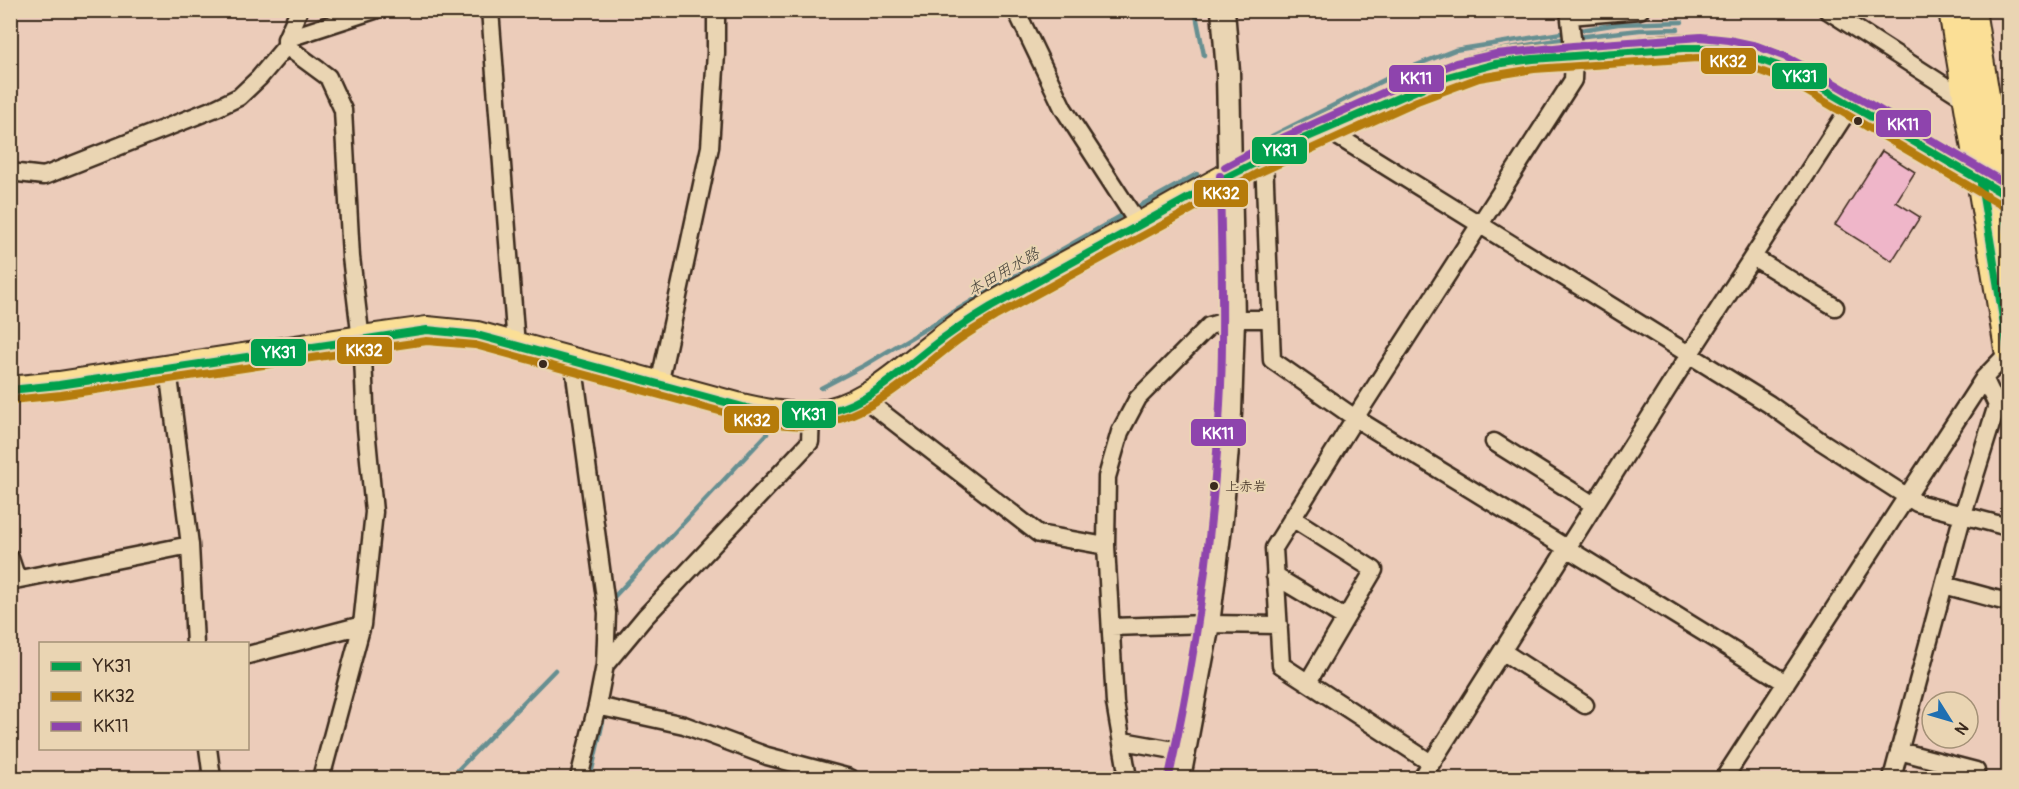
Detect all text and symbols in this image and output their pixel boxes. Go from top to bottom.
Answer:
line badge: KK32 [1700,47,1757,75]
text: KK32 [1709,52,1747,72]
line badge: YK31 [1771,62,1828,90]
line badge: KK11 [1388,64,1445,93]
text: YK31 [1782,67,1817,87]
text: KK11 [1400,69,1432,89]
line badge: KK11 [1875,109,1932,138]
unlabelled marker [1852,115,1864,127]
text: KK11 [1887,115,1919,135]
line badge: YK31 [1251,136,1308,165]
text: YK31 [1262,141,1297,161]
line badge: KK32 [1193,179,1249,208]
text: KK32 [1202,184,1240,204]
water label: 本田用水路 [964,243,1044,301]
line badge: KK32 [336,336,393,365]
line badge: YK31 [250,338,307,367]
text: KK32 [345,341,383,361]
text: YK31 [261,343,296,363]
unlabelled marker [537,358,549,370]
line badge: YK31 [781,400,837,429]
line badge: KK32 [723,405,780,434]
text: YK31 [791,405,826,425]
text: KK32 [733,411,771,431]
line badge: KK11 [1190,418,1247,447]
text: KK11 [1202,424,1234,444]
place label: 上赤岩 [1225,478,1267,495]
marker: 上赤岩 [1208,480,1220,492]
legend [39,642,249,750]
text: YK31 [92,655,131,678]
text: KK32 [93,685,135,708]
north arrow [1920,690,1980,750]
text: KK11 [93,715,129,738]
text: N [1950,718,1972,739]

